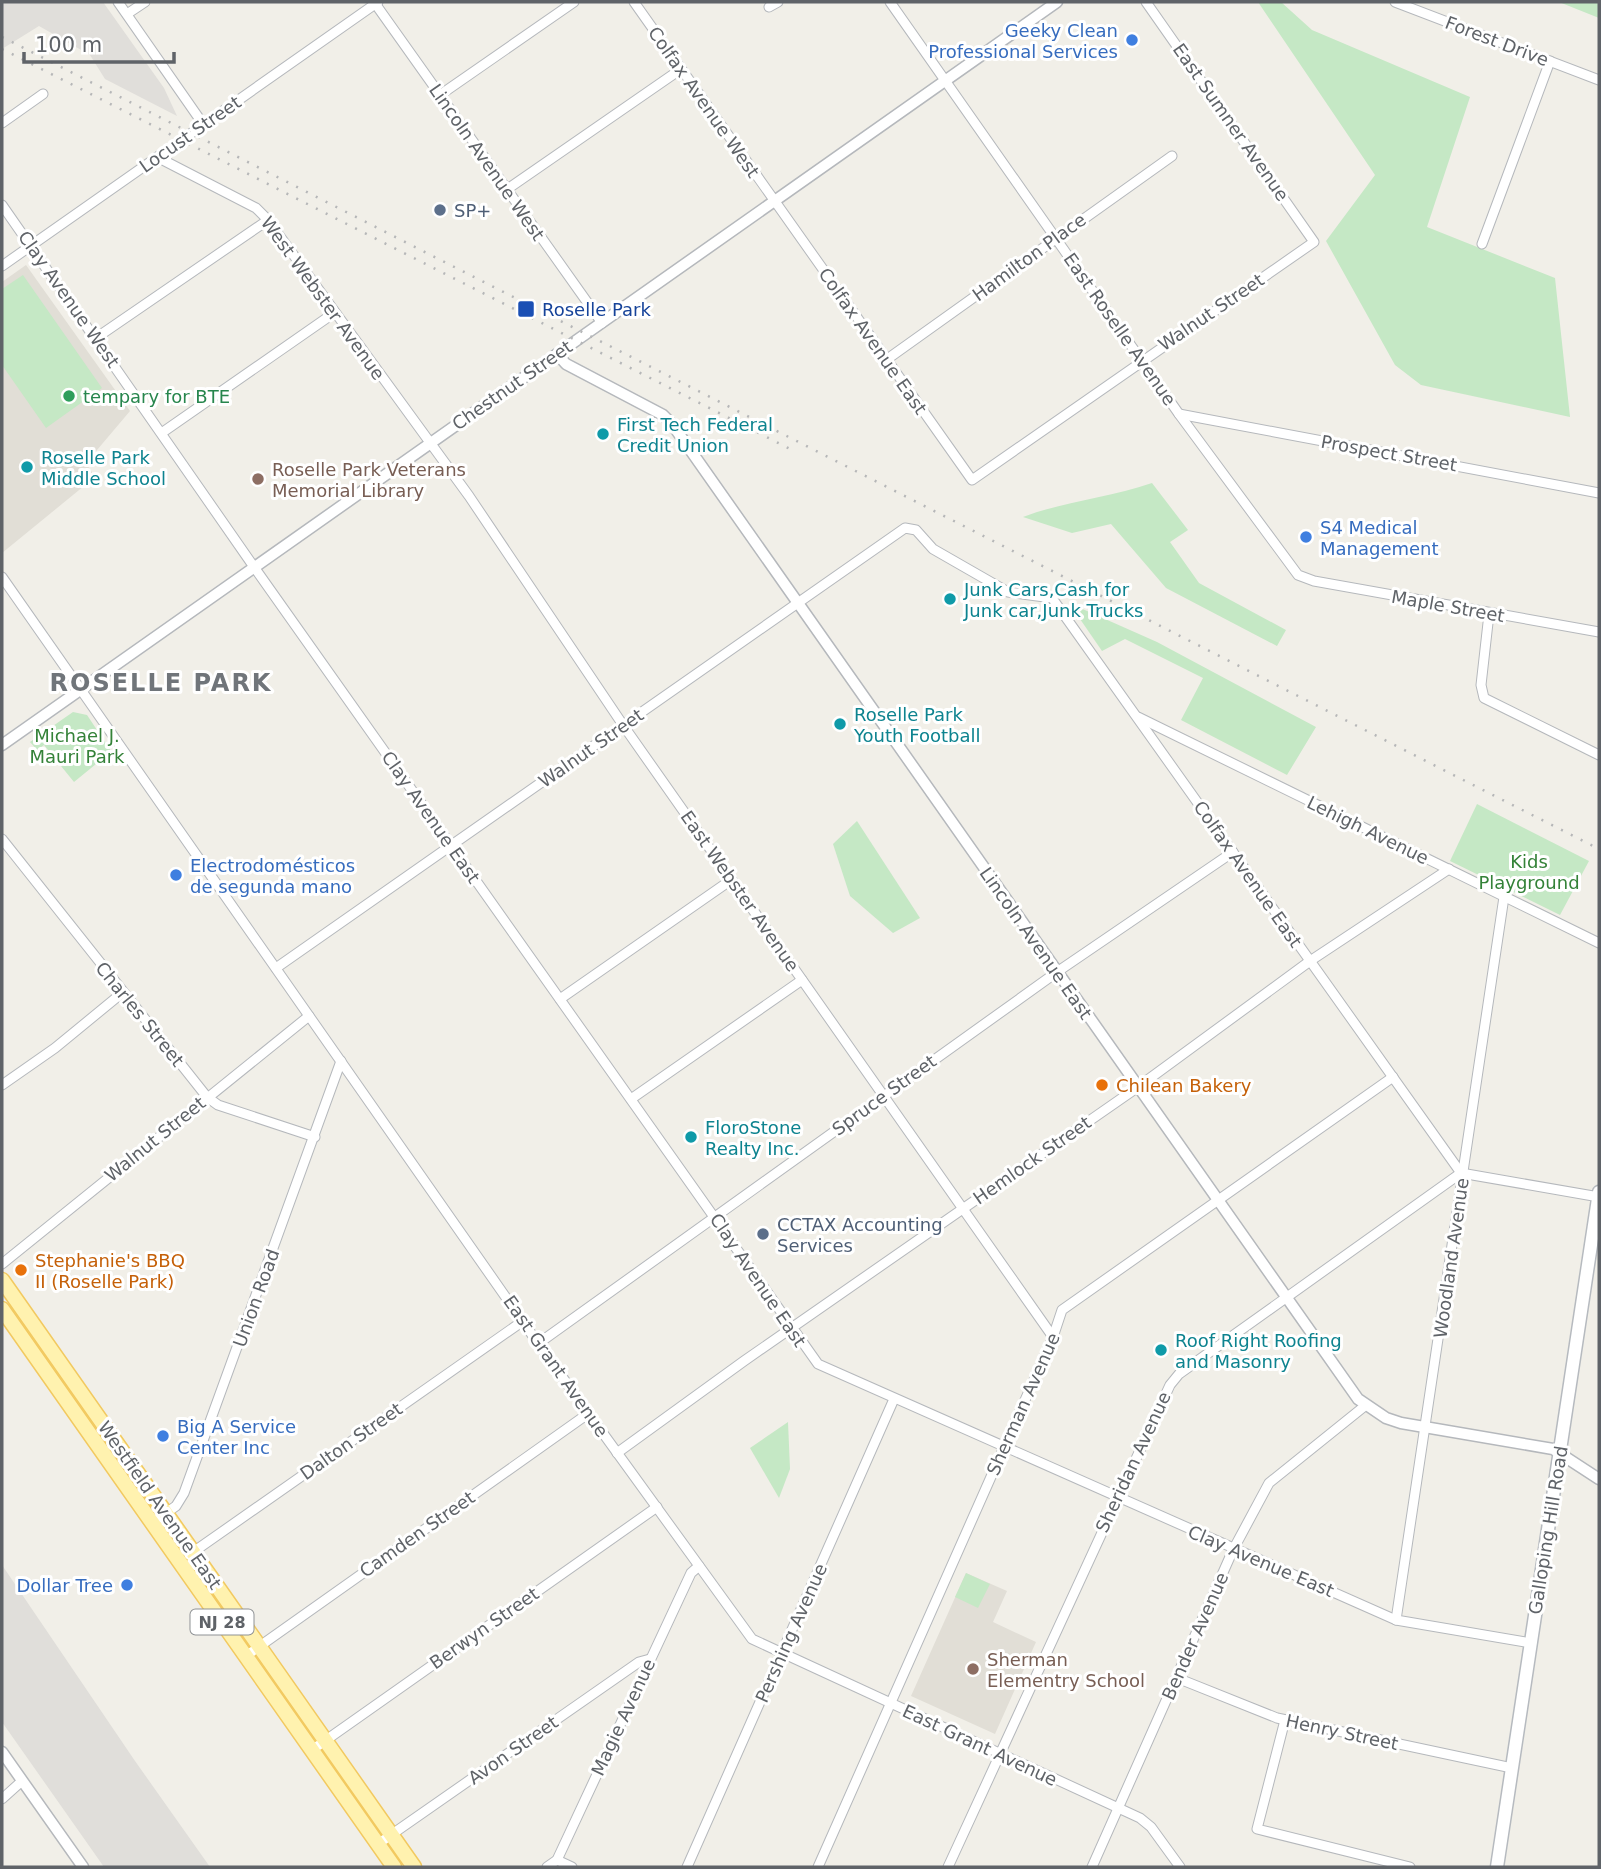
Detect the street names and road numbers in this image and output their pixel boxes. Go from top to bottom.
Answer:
street label: Forest Drive [1442,12,1552,70]
street label: Colfax Avenue West [644,23,764,181]
street label: East Sumner Avenue [1169,39,1293,205]
street label: Lincoln Avenue West [425,80,549,244]
street label: Locust Street [135,91,245,177]
street label: Hamilton Place [968,209,1090,305]
street label: West Webster Avenue [257,212,389,384]
street label: Clay Avenue West [14,227,124,371]
street label: East Roselle Avenue [1059,249,1181,409]
street label: Colfax Avenue East [815,264,931,418]
street label: Walnut Street [1154,269,1268,355]
street label: Chestnut Street [448,336,576,434]
street label: Prospect Street [1319,431,1459,475]
street label: Maple Street [1390,586,1506,626]
street label: Walnut Street [535,704,647,792]
street label: Clay Avenue East [378,747,484,887]
street label: Lehigh Avenue [1304,791,1432,869]
street label: Colfax Avenue East [1190,797,1306,951]
street label: East Webster Avenue [677,807,803,975]
street label: Lincoln Avenue East [976,863,1096,1023]
street label: Charles Street [91,958,189,1070]
street label: Spruce Street [828,1050,940,1140]
street label: Walnut Street [101,1092,209,1186]
street label: Hemlock Street [969,1112,1095,1208]
street label: Woodland Avenue [1429,1176,1473,1340]
street label: Clay Avenue East [706,1209,810,1351]
street label: Union Road [229,1246,283,1350]
street label: East Grant Avenue [499,1291,613,1441]
street label: Sherman Avenue [982,1330,1064,1478]
street label: Sheridan Avenue [1091,1388,1175,1536]
street label: Dalton Street [296,1398,406,1484]
street label: Westfield Avenue East [94,1417,226,1593]
street label: Galloping Hill Road [1524,1444,1572,1616]
street label: Camden Street [355,1487,479,1581]
street label: Clay Avenue East [1185,1521,1337,1601]
street label: Pershing Avenue [751,1560,831,1706]
street label: Bender Avenue [1157,1569,1233,1703]
street label: Berwyn Street [426,1583,542,1673]
road number: NJ 28 [190,1610,254,1634]
street label: Magie Avenue [587,1655,659,1779]
street label: East Grant Avenue [899,1700,1061,1790]
street label: Henry Street [1284,1710,1400,1754]
street label: Avon Street [464,1711,562,1789]

